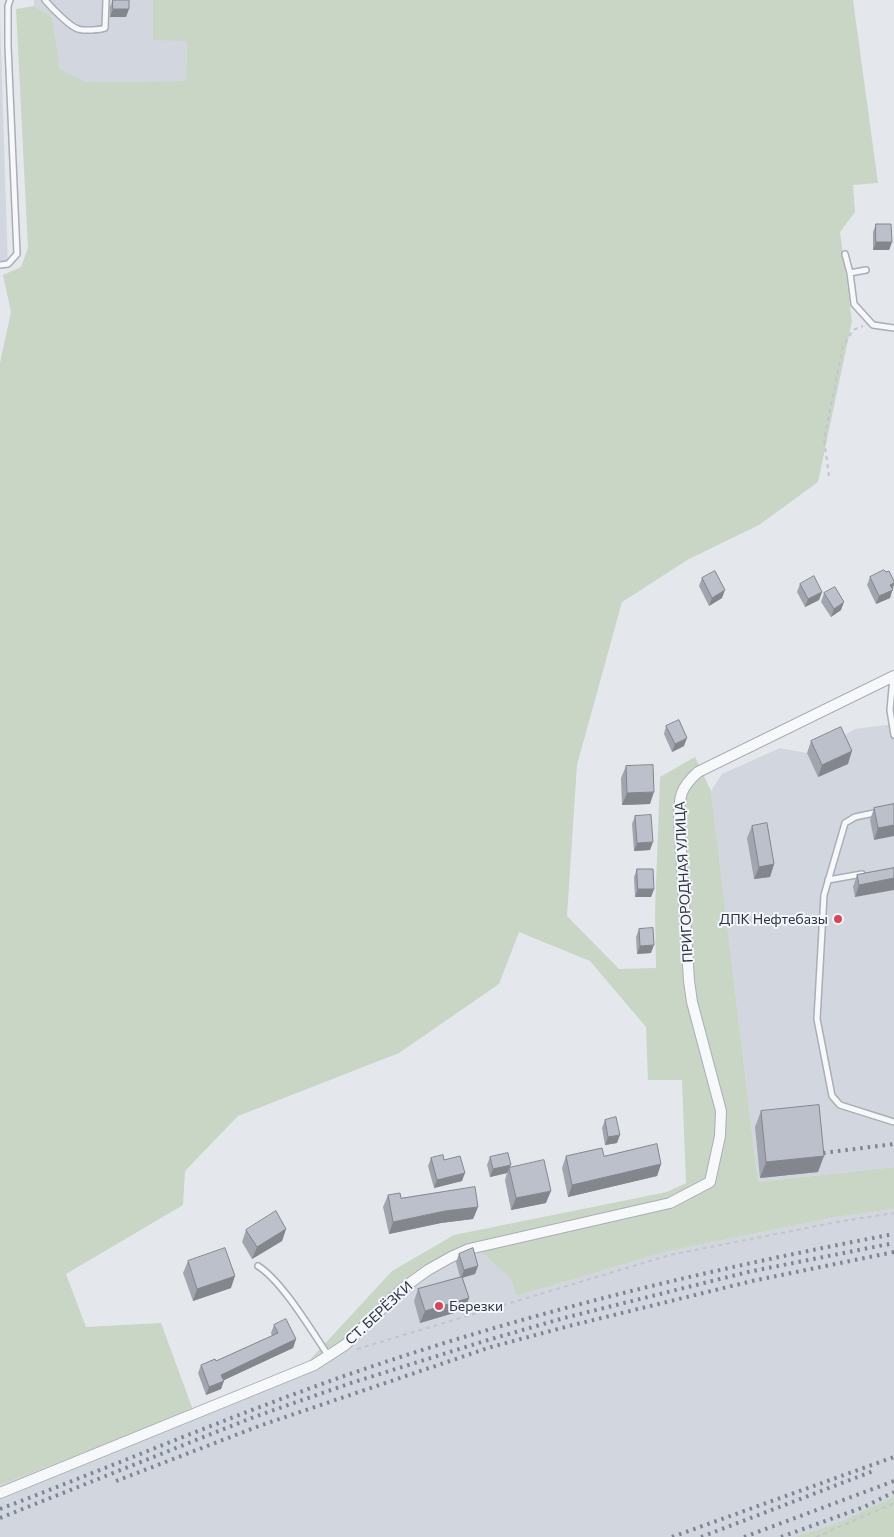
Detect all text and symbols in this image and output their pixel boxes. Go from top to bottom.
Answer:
street label: ПРИГОРОДНАЯ УЛИЦА [671,801,697,963]
place label: ДПК Нефтебазы [719,911,828,927]
marker: ДПК Нефтебазы [832,913,844,925]
street label: СТ. БЕРЁЗКИ [342,1278,416,1348]
place label: Березки [449,1298,503,1314]
marker: Березки [433,1300,445,1312]

